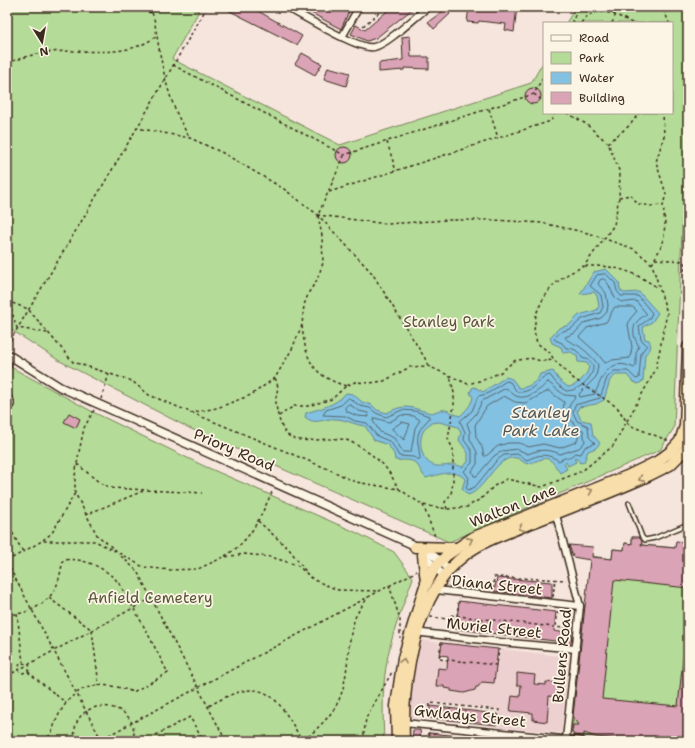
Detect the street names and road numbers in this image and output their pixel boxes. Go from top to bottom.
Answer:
street label: Priory Road [190,424,278,476]
street label: Walton Lane [467,480,559,532]
street label: Diana Street [451,570,543,600]
street label: Bullens Road [548,608,576,704]
street label: Muriel Street [445,613,543,643]
street label: Gwladys Street [413,700,527,732]

